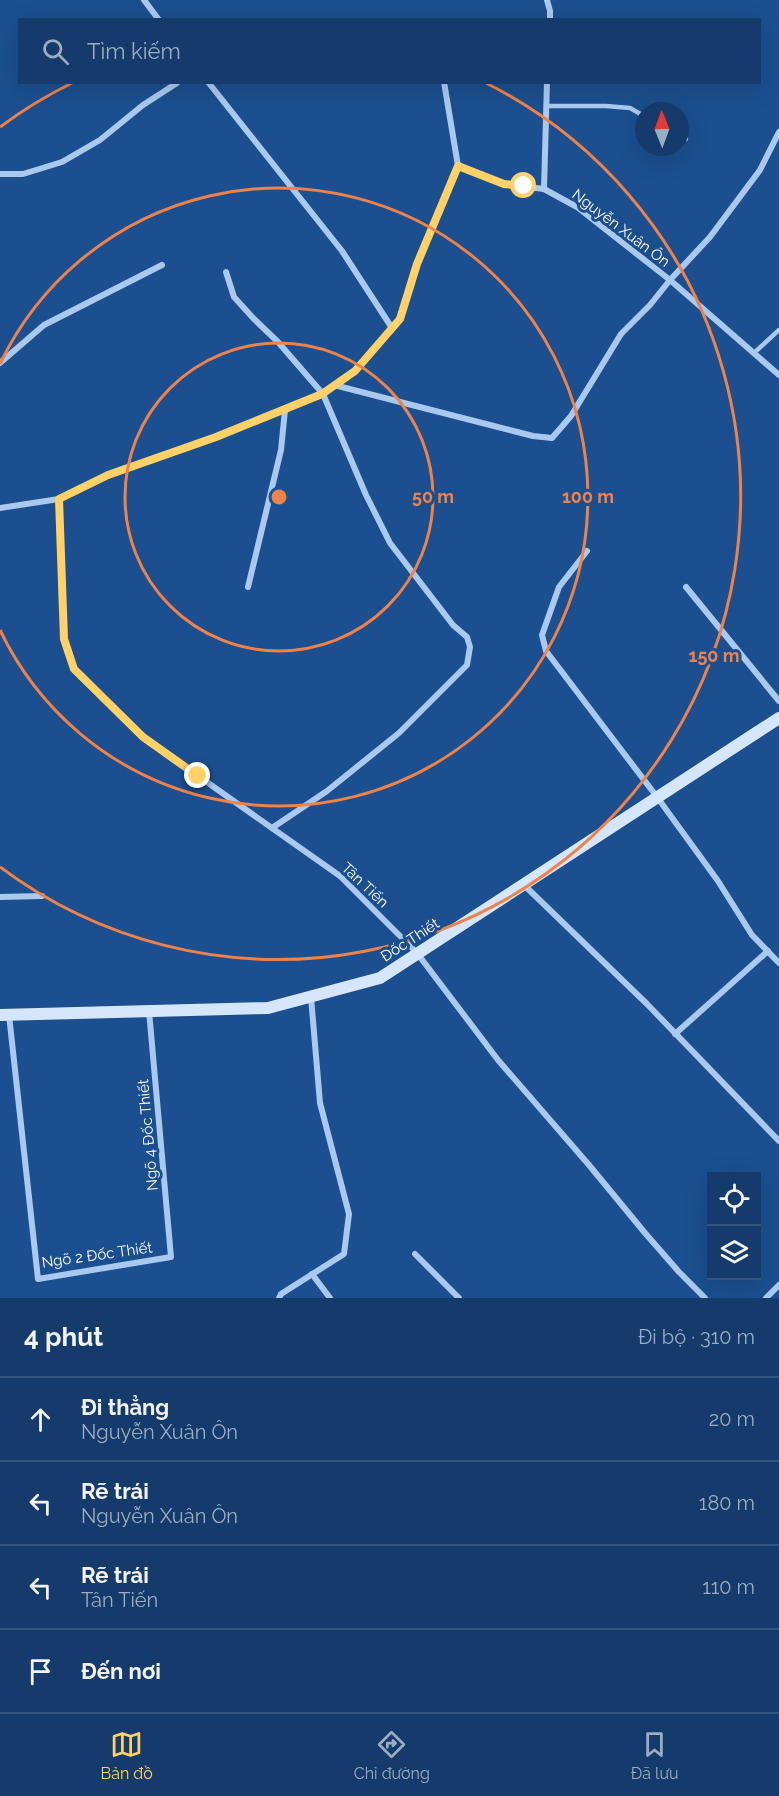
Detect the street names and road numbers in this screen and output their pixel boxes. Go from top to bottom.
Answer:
street label: Nguyễn Xuân Ôn [569,185,673,271]
street label: Tân Tiến [338,859,392,911]
street label: Đốc Thiết [377,914,443,966]
street label: Ngõ 4 Đốc Thiết [134,1078,162,1192]
street label: Ngõ 2 Đốc Thiết [41,1238,153,1272]

